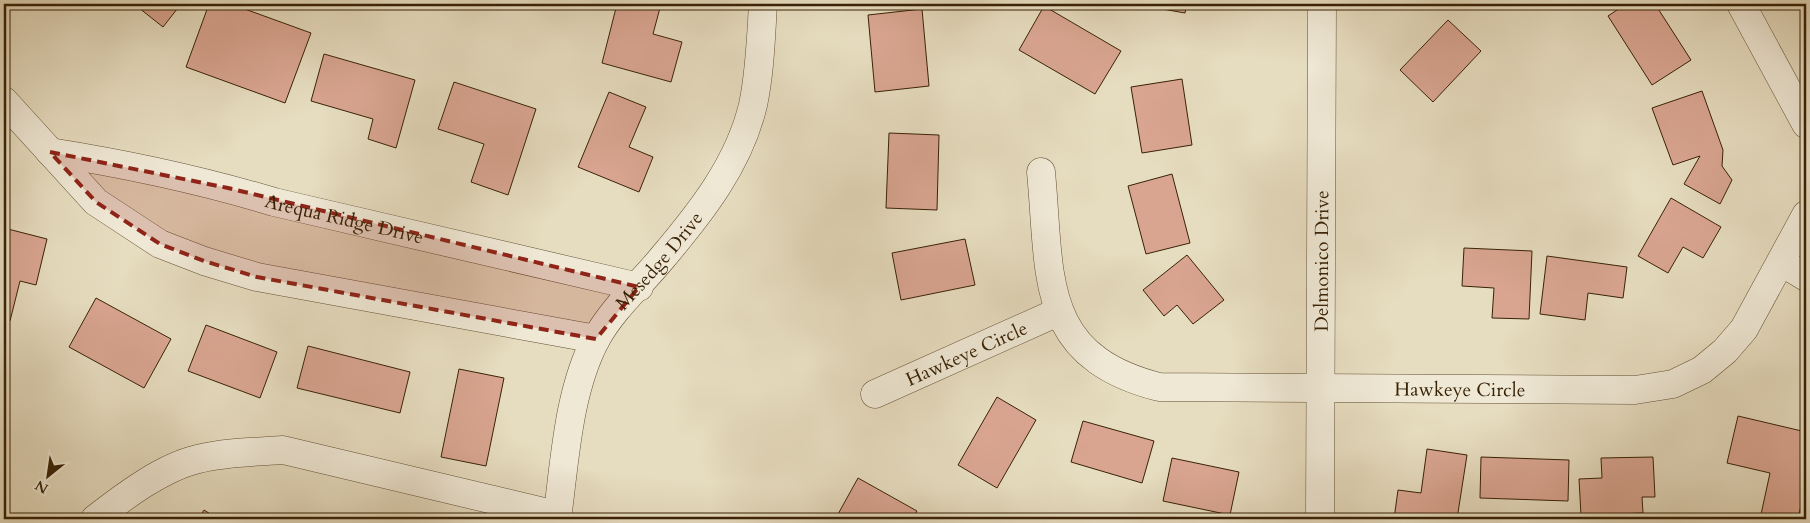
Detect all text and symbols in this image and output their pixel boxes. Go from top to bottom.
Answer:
street label: Arequa Ridge Drive [262,188,426,250]
street label: Delmonico Drive [1309,190,1335,332]
street label: Mesedge Drive [610,206,709,316]
street label: Hawkeye Circle [902,315,1032,393]
street label: Hawkeye Circle [1394,376,1525,403]
north arrow [22,450,72,500]
text: N [32,476,52,498]

